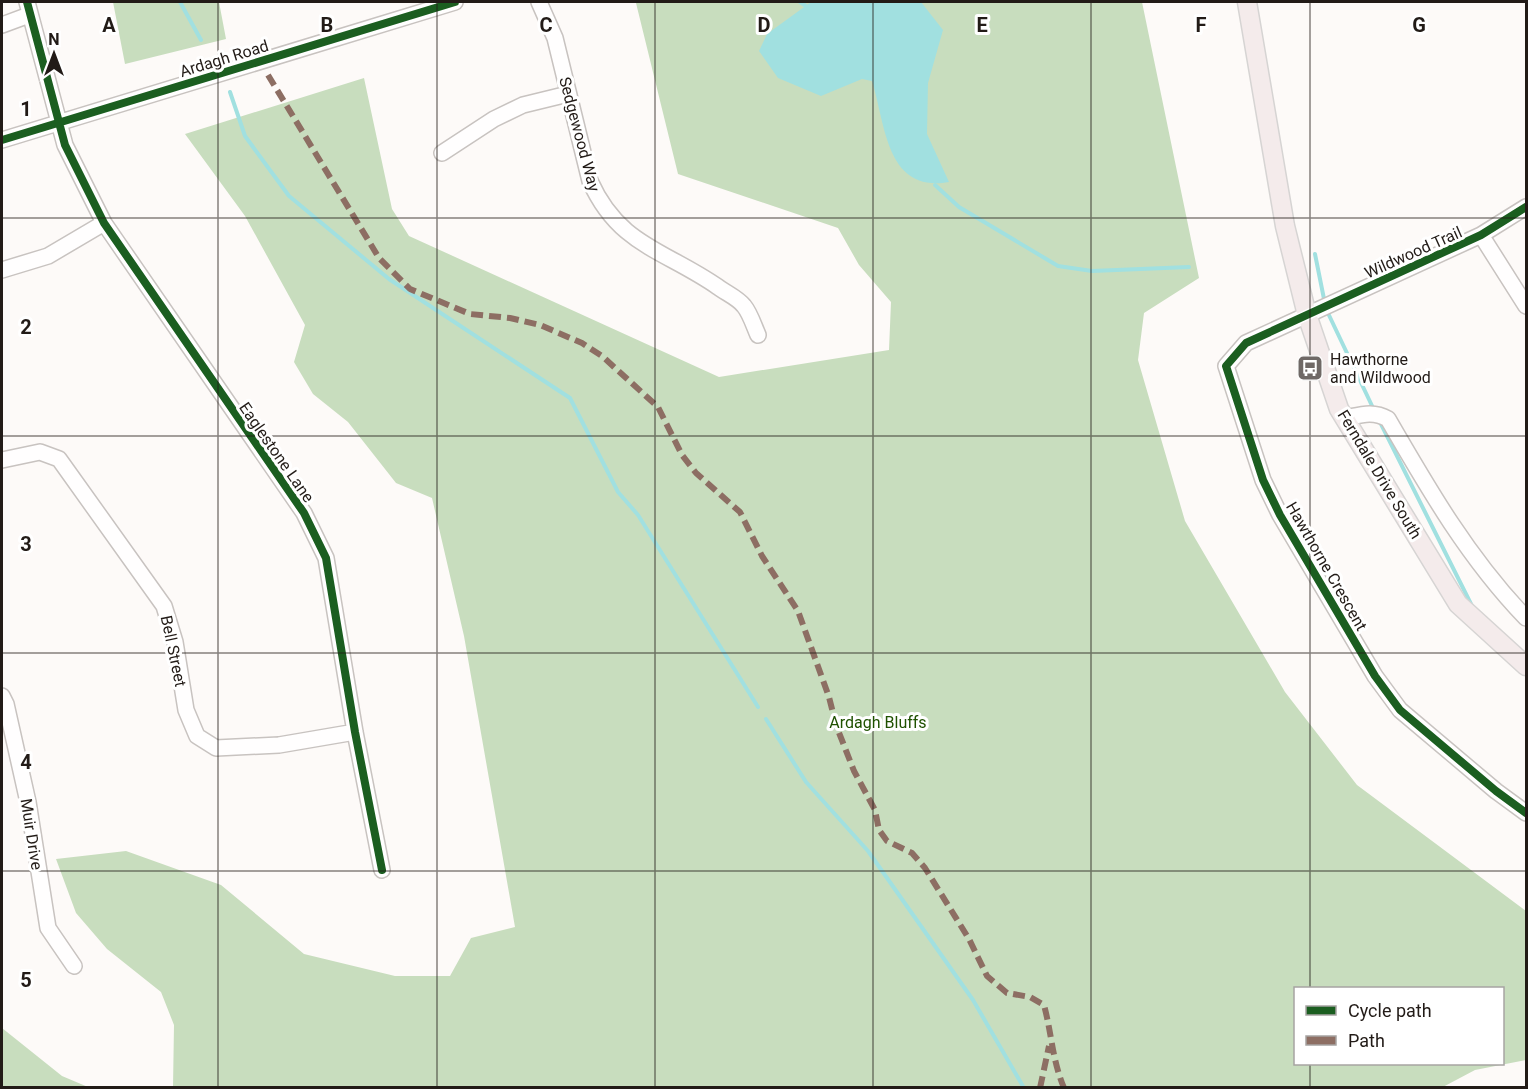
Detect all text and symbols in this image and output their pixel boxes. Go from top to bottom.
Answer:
text: A [102,13,116,37]
text: B [321,13,333,37]
text: C [539,13,553,37]
text: D [758,13,771,37]
text: E [976,13,988,37]
text: F [1196,13,1207,37]
text: G [1412,13,1426,37]
north arrow [24,24,84,84]
text: N [48,30,60,49]
street label: Ardagh Road [177,36,271,81]
street label: Sedgewood Way [555,75,604,194]
text: 1 [20,97,32,121]
street label: Wildwood Trail [1362,223,1465,282]
text: 2 [20,315,32,339]
place label: Hawthorne and Wildwood [1330,350,1431,387]
bus stop icon: Hawthorne and Wildwood [1295,353,1325,383]
street label: Eaglestone Lane [235,399,318,506]
street label: Ferndale Drive South [1334,406,1426,542]
street label: Hawthorne Crescent [1282,499,1371,634]
text: 3 [20,532,32,556]
street label: Bell Street [157,614,190,688]
park label: Ardagh Bluffs [829,713,927,732]
text: 4 [20,750,32,774]
street label: Muir Drive [16,797,47,871]
text: 5 [20,968,32,992]
legend [1294,987,1504,1065]
text: Cycle path [1348,1000,1432,1021]
text: Path [1348,1030,1385,1051]

